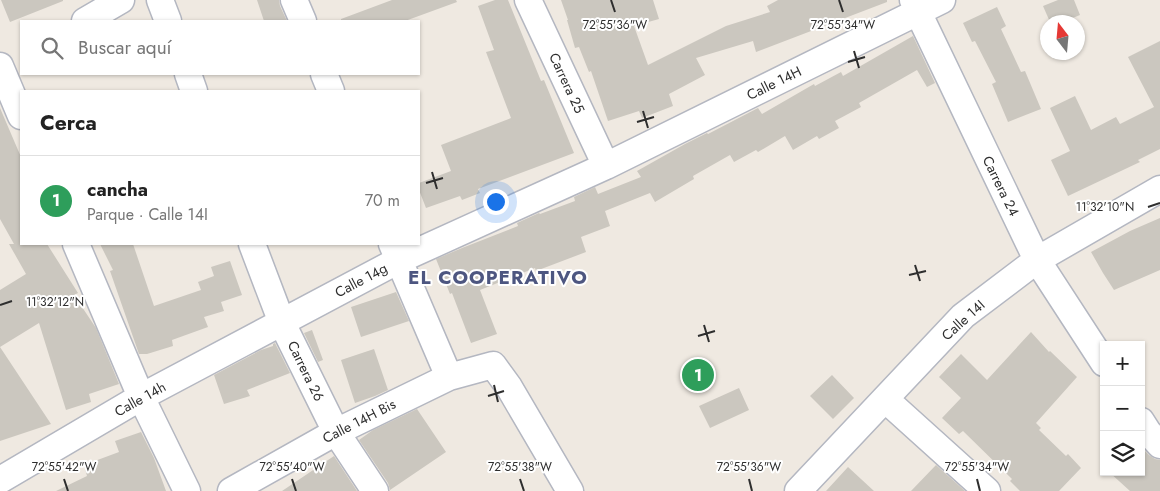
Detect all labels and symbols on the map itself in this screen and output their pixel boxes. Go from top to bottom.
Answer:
north arrow [1040,15,1085,60]
text: 72°55'36"W [583,16,647,34]
text: 72°55'34"W [811,16,875,34]
street label: Carrera 25 [544,50,590,117]
street label: Calle 14H [743,61,805,105]
street label: Carrera 24 [978,152,1024,220]
your location [483,189,509,215]
text: 11°32'10"N [1076,198,1134,216]
street label: Calle 14g [331,258,391,302]
district label: EL COOPERATIVO [408,264,588,291]
text: 11°32'12"N [26,293,84,311]
street label: Calle 14I [937,295,989,345]
street label: Carrera 26 [283,338,329,404]
pin: 1 [682,356,714,394]
street label: Calle 14h [111,377,169,421]
street label: Calle 14H Bis [319,394,399,448]
text: 72°55'42"W [32,458,96,476]
text: 72°55'40"W [259,458,325,476]
text: 72°55'38"W [488,458,552,476]
text: 72°55'36"W [717,458,781,476]
text: 72°55'34"W [945,458,1009,476]

